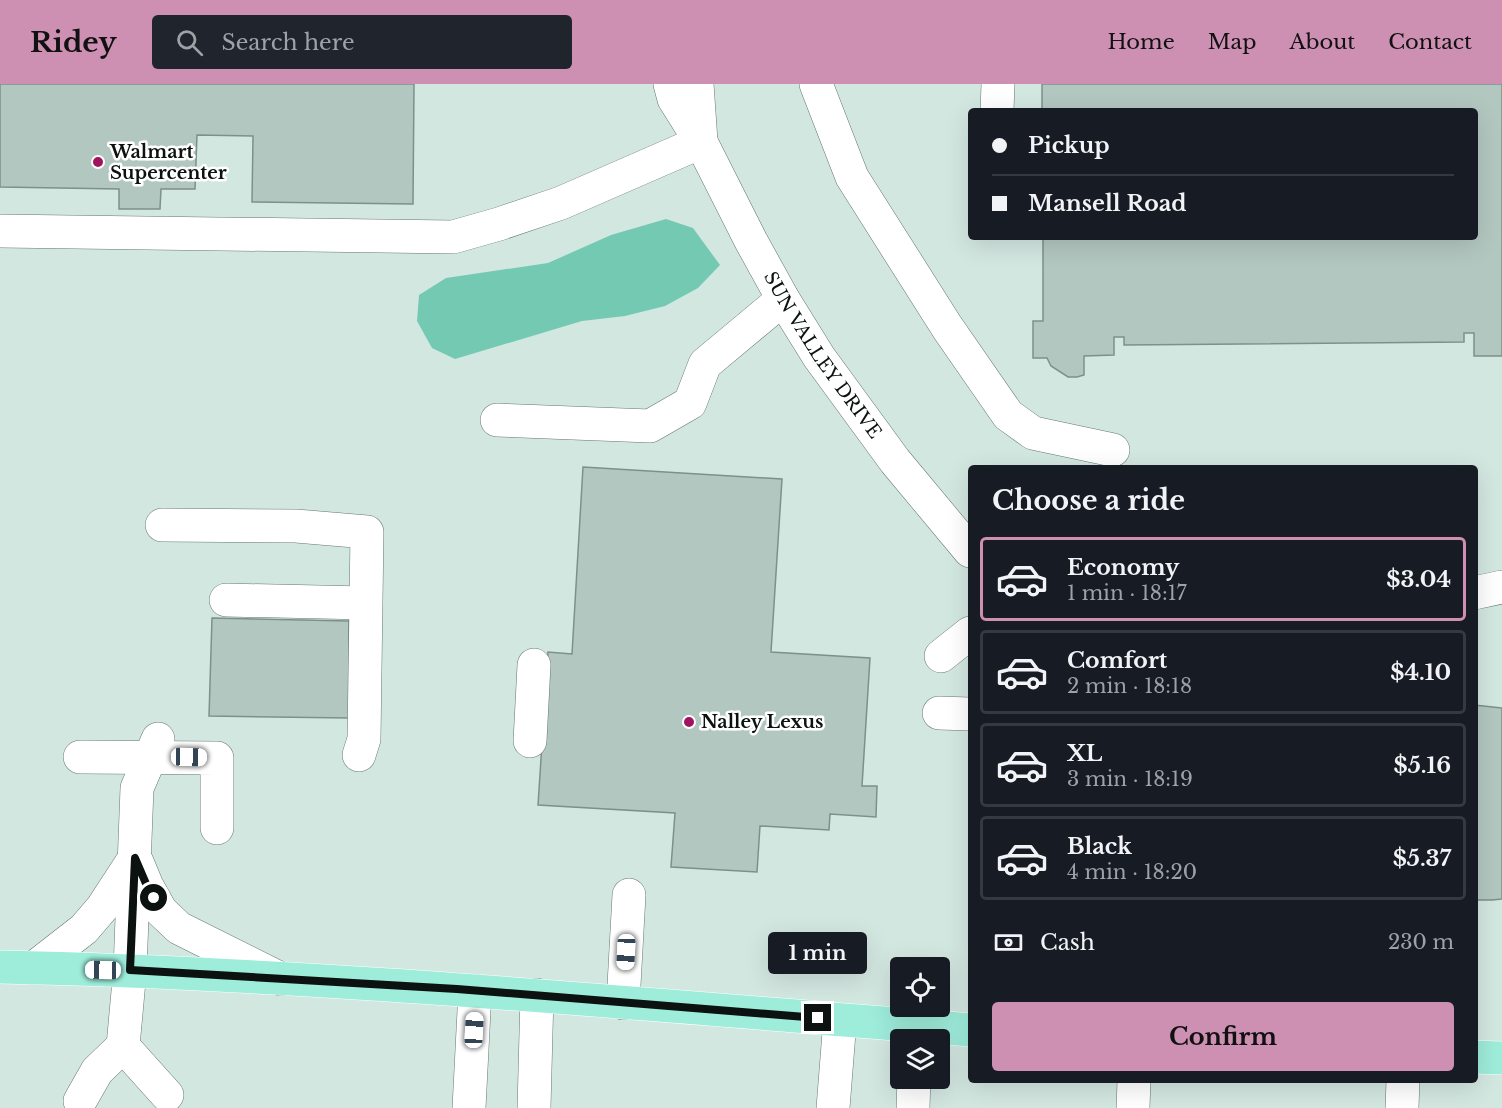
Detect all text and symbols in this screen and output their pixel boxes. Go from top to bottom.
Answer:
search box [152,15,572,69]
text: Ridey [30,25,116,60]
icon: search [173,26,206,59]
text: Search here [221,29,355,56]
text: Home [1108,29,1175,55]
text: Map [1208,29,1256,55]
text: About [1289,29,1355,55]
text: Contact [1388,29,1472,55]
text: Pickup [1028,132,1110,159]
place label: Walmart Supercenter [109,141,227,184]
marker: Walmart Supercenter [91,155,105,169]
text: Mansell Road [1028,190,1187,217]
street label: SUN VALLEY DRIVE [759,268,886,443]
text: Choose a ride [992,484,1185,517]
icon: car [995,552,1049,606]
text: Economy [1067,554,1179,581]
text: $3.04 [1386,566,1451,593]
text: 1 min · 18:17 [1067,581,1187,605]
icon: car [995,645,1049,699]
text: Comfort [1067,647,1167,674]
text: $4.10 [1390,659,1451,686]
text: 2 min · 18:18 [1067,674,1192,698]
place label: Nalley Lexus [701,711,823,733]
marker: Nalley Lexus [682,715,696,729]
icon: car [995,738,1049,792]
text: XL [1067,740,1102,767]
car [171,748,207,766]
text: $5.16 [1394,752,1451,779]
text: 3 min · 18:19 [1067,767,1193,791]
icon: car [995,831,1049,885]
text: Black [1067,833,1132,860]
text: $5.37 [1393,845,1451,872]
text: 4 min · 18:20 [1067,860,1197,884]
route start [140,884,167,911]
icon: cash [992,926,1025,959]
text: Cash [1040,929,1095,956]
text: 230 m [1388,930,1454,954]
callout: 1 min [768,931,868,973]
car [616,934,636,970]
text: 1 min [789,941,846,965]
map controls [890,957,950,1089]
button: locate [890,957,950,1017]
car [85,961,121,979]
button: Confirm [992,1002,1454,1071]
route end [804,1004,831,1031]
car [464,1012,484,1048]
button: layers [890,1029,950,1089]

